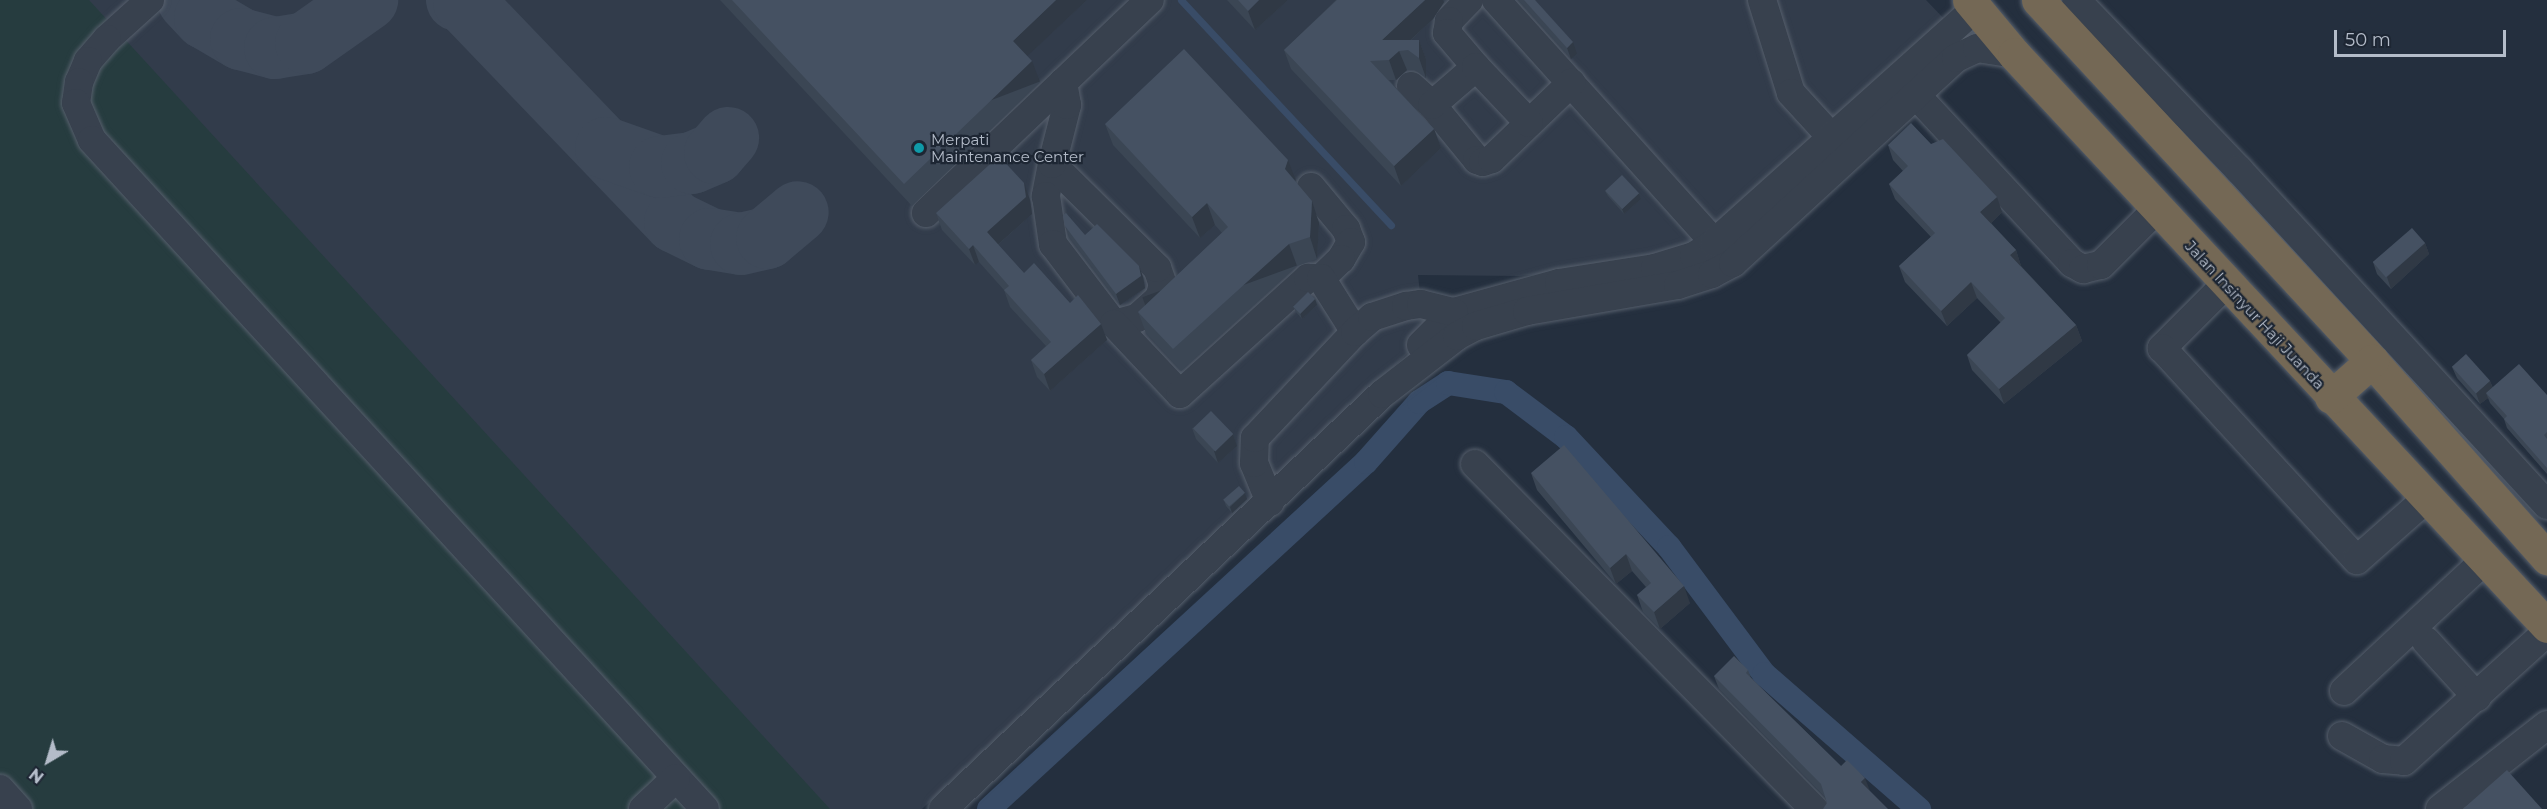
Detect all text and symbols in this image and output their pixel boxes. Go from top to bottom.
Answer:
scale bar [2337,18,2510,56]
text: 50 m [2345,29,2391,51]
place label: Merpati Maintenance Center [931,130,1084,165]
marker: Merpati Maintenance Center [912,141,926,155]
street label: Jalan Insinyur Haji Juanda [2182,237,2328,393]
north arrow [18,731,78,791]
text: N [26,764,48,787]

